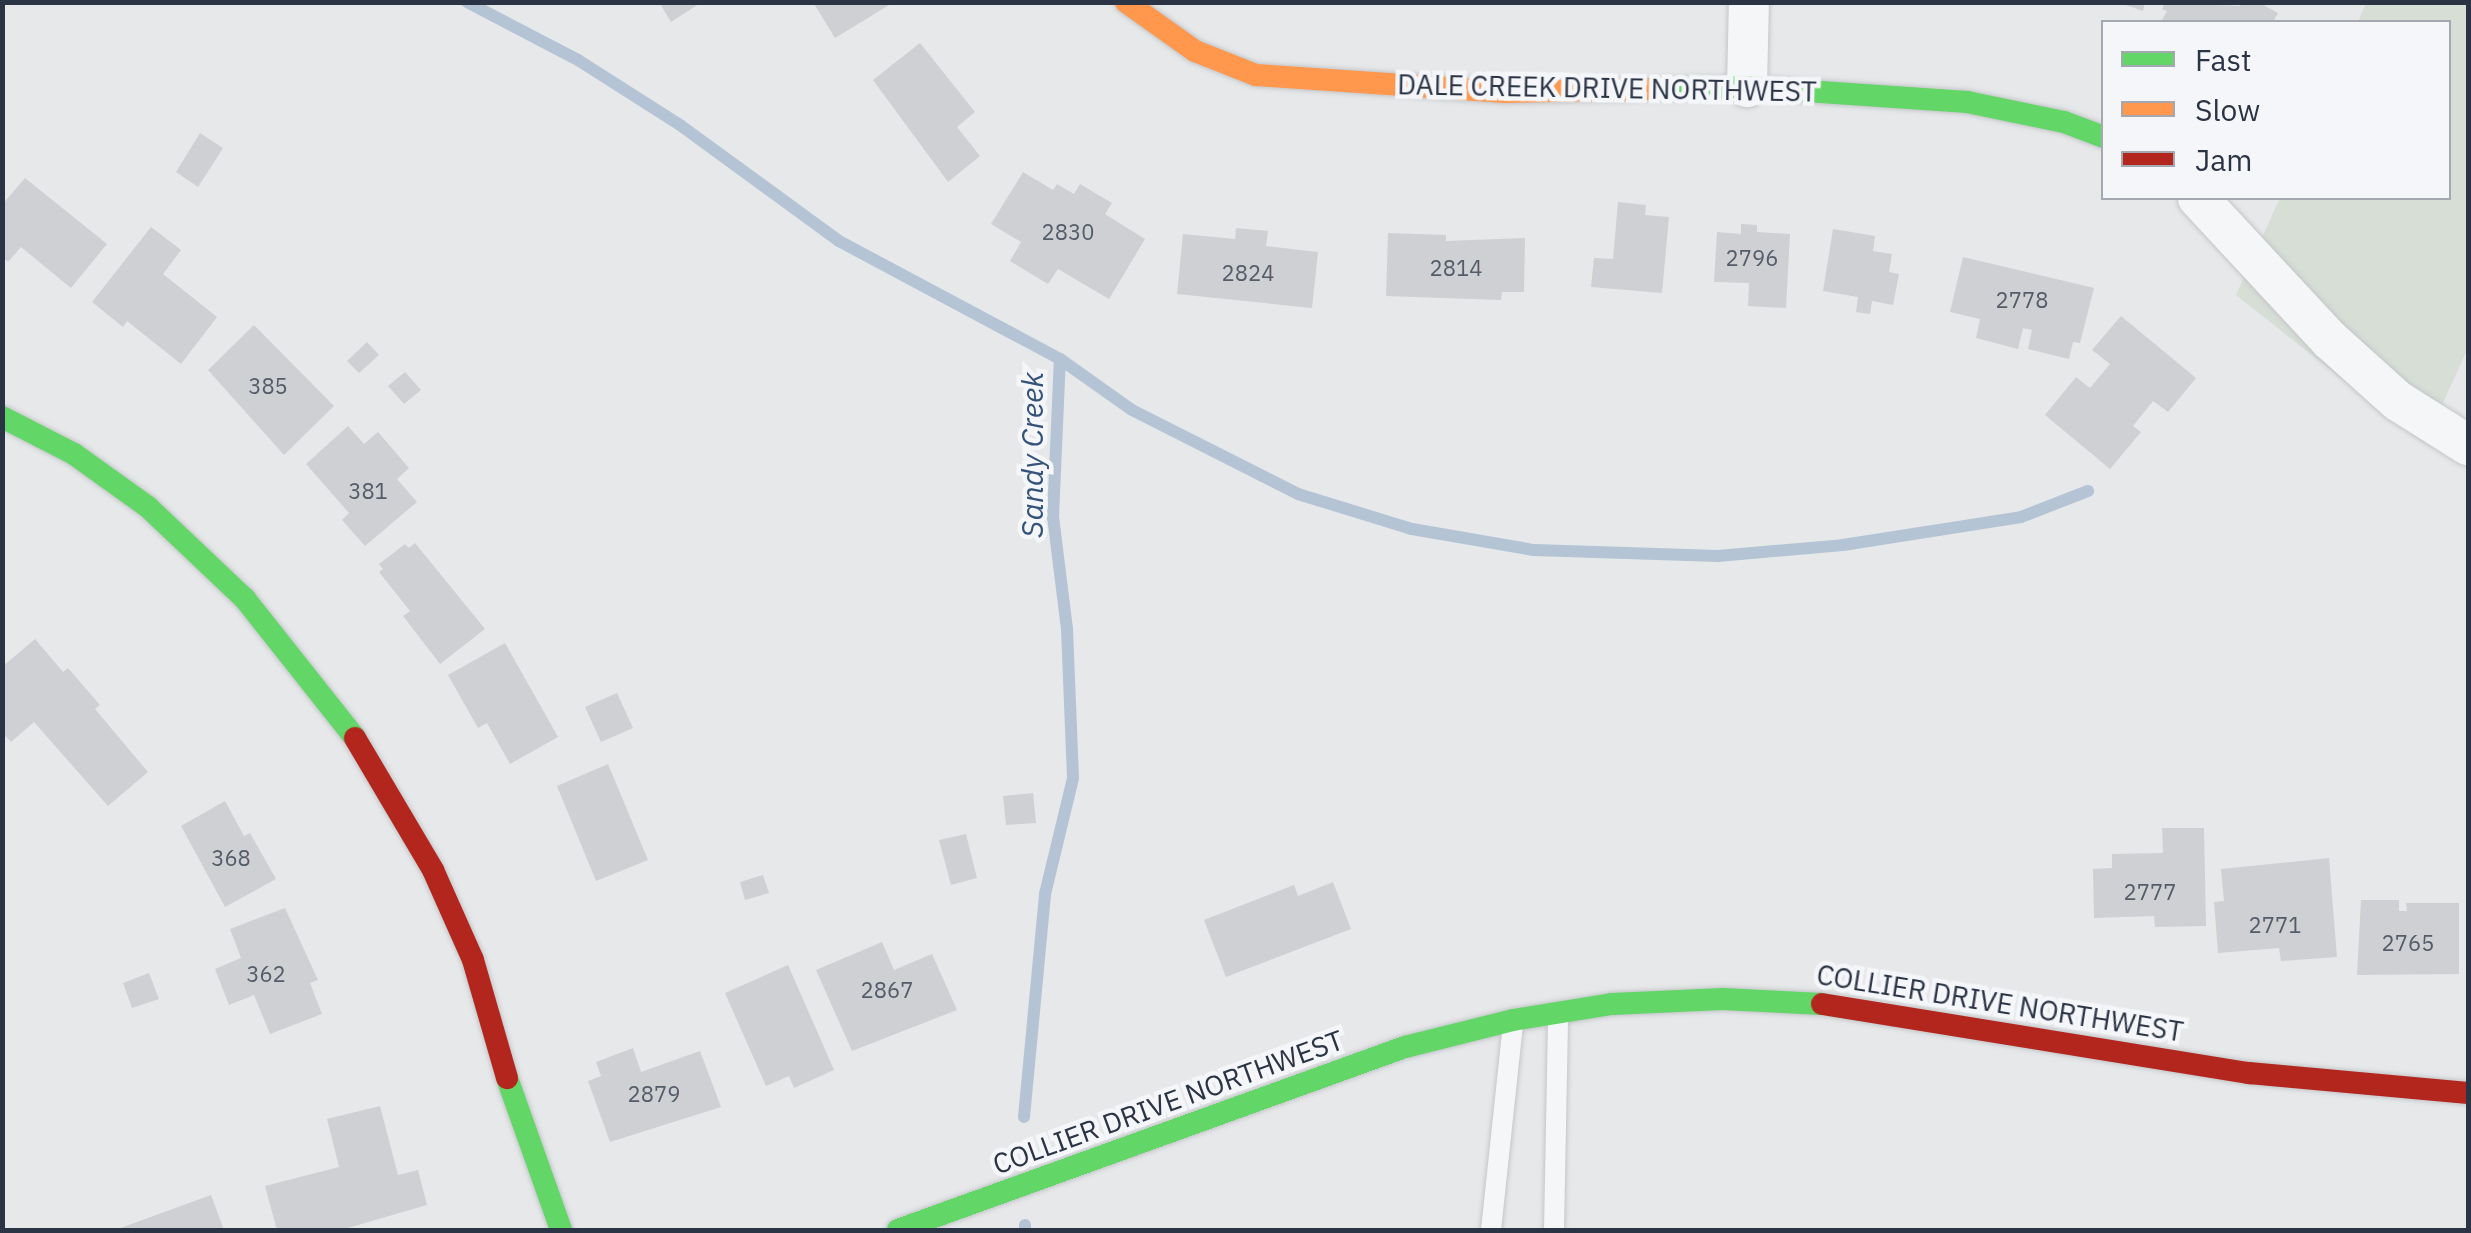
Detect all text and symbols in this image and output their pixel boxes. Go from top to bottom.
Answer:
legend [2101,20,2451,200]
text: Fast [2195,40,2252,79]
street label: DALE CREEK DRIVE NORTHWEST [1397,68,1817,108]
text: Slow [2195,90,2260,129]
text: Jam [2195,140,2253,179]
house number: 2830 [1042,219,1094,245]
house number: 2796 [1726,245,1778,271]
house number: 2814 [1430,255,1482,281]
house number: 2824 [1222,260,1274,286]
house number: 2778 [1996,287,2048,313]
water label: Sandy Creek [1014,372,1050,538]
house number: 385 [248,373,288,399]
house number: 381 [348,478,388,504]
house number: 368 [211,845,251,871]
house number: 2777 [2124,879,2176,905]
house number: 2771 [2249,912,2301,938]
house number: 2765 [2382,930,2434,956]
street label: COLLIER DRIVE NORTHWEST [1814,957,2186,1049]
house number: 362 [246,961,286,987]
house number: 2867 [861,977,913,1003]
street label: COLLIER DRIVE NORTHWEST [988,1023,1348,1181]
house number: 2879 [628,1081,680,1107]

